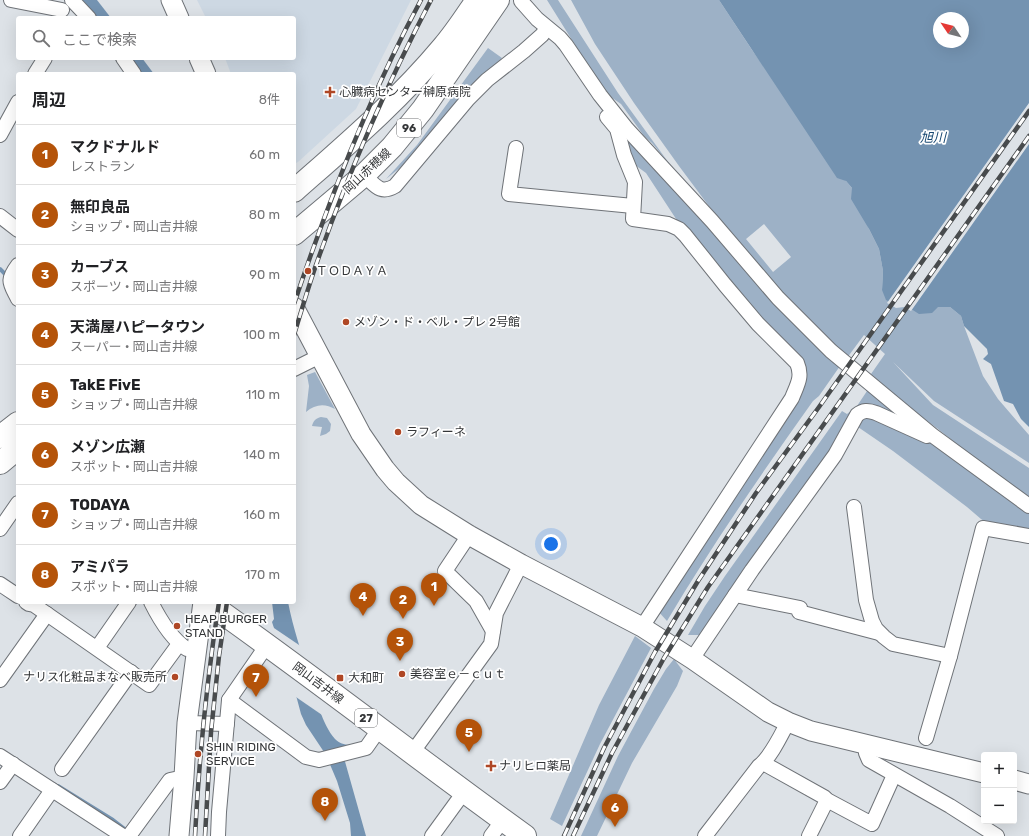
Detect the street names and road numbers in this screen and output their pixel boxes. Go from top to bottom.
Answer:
road number: 96 [397,119,421,137]
street label: 岡山赤穂線 [340,145,394,197]
street label: 岡山吉井線 [290,659,346,707]
road number: 27 [355,709,377,727]

